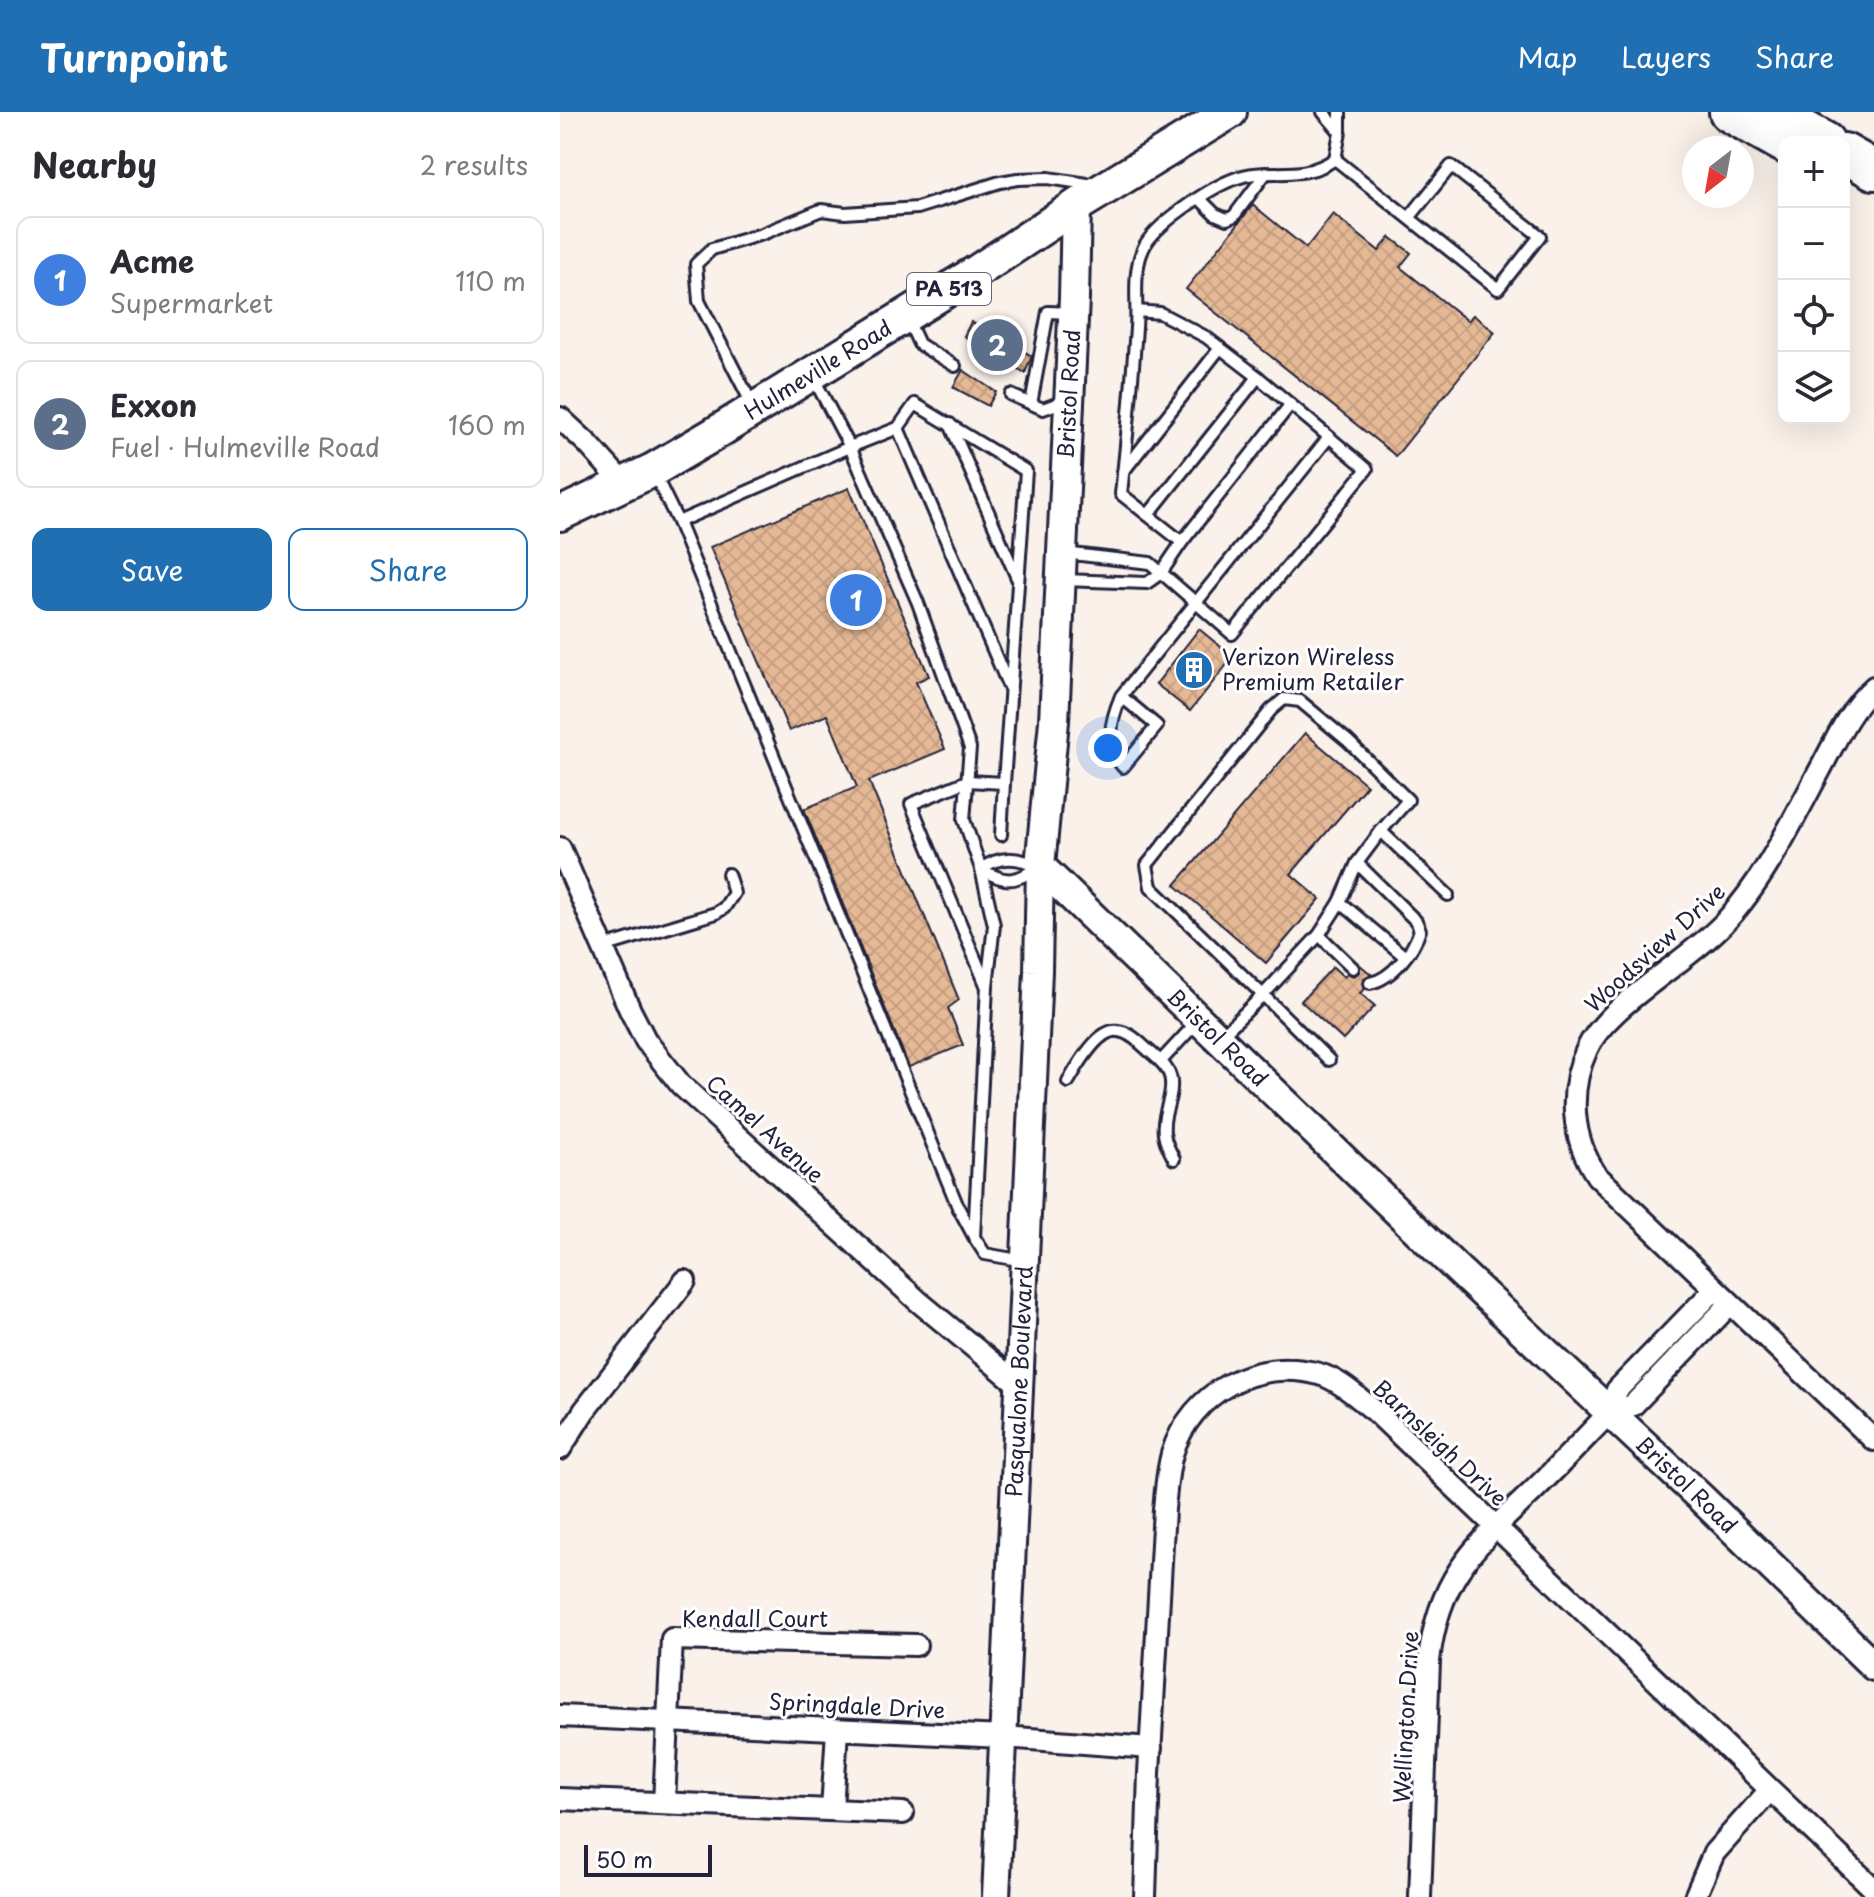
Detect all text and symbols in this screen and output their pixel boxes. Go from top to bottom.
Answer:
text: Turnpoint [40,28,228,85]
text: Map [1517,35,1577,78]
text: Layers [1621,35,1711,78]
text: Share [1755,35,1834,78]
north arrow [1682,136,1754,208]
map controls [1778,136,1850,424]
button: + [1778,136,1850,208]
text: Nearby [32,138,157,190]
text: 2 results [420,145,528,184]
button: − [1778,208,1850,280]
text: Acme [110,238,194,283]
text: 1 [54,261,66,300]
text: 110 m [455,261,526,300]
road number: PA 513 [907,273,991,305]
button: locate [1778,280,1850,352]
text: Supermarket [110,283,273,322]
street label: Hulmeville Road [737,310,897,427]
pin: 2 [971,315,1023,375]
street label: Bristol Road [1048,328,1087,460]
button: layers [1778,352,1850,424]
text: Exxon [110,382,197,427]
text: 2 [51,405,69,444]
text: 160 m [448,405,526,444]
text: Fuel · Hulmeville Road [110,427,380,466]
button: Save [32,528,272,611]
button: Share [288,528,528,611]
pin: 1 [830,570,882,630]
place label: Verizon Wireless Premium Retailer [1222,639,1404,697]
building icon: Verizon Wireless Premium Retailer [1173,649,1215,691]
your location [1088,728,1128,768]
street label: Woodsview Drive [1576,875,1732,1019]
street label: Bristol Road [1160,980,1277,1093]
street label: Camel Avenue [700,1066,832,1190]
street label: Pasqualone Boulevard [996,1265,1040,1498]
street label: Barnsleigh Drive [1367,1371,1516,1513]
street label: Bristol Road [1629,1427,1746,1540]
street label: Kendall Court [682,1601,828,1634]
street label: Wellington Drive [1384,1630,1425,1804]
street label: Springdale Drive [768,1683,946,1726]
scale bar [584,1841,712,1877]
text: 50 m [596,1842,653,1875]

